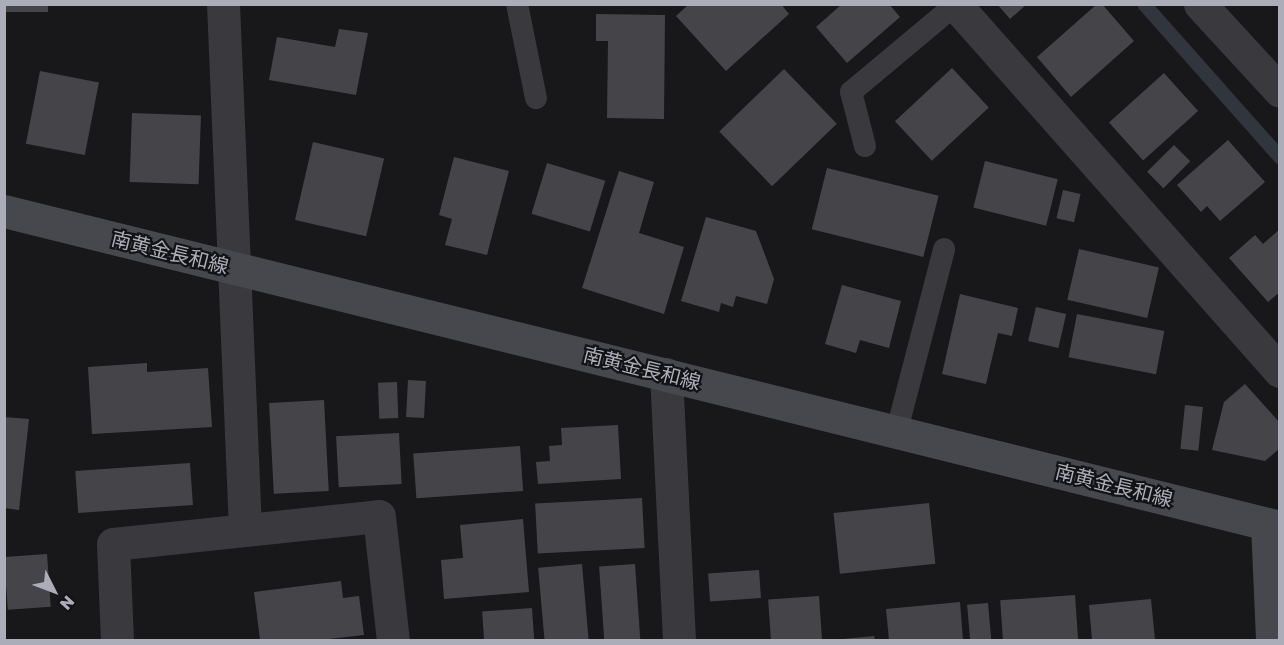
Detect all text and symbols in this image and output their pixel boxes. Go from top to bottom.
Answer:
street label: 南黄金長和線 [109,226,231,278]
street label: 南黄金長和線 [581,342,703,394]
street label: 南黄金長和線 [1053,459,1175,511]
north arrow [24,561,84,621]
text: N [56,592,79,614]

